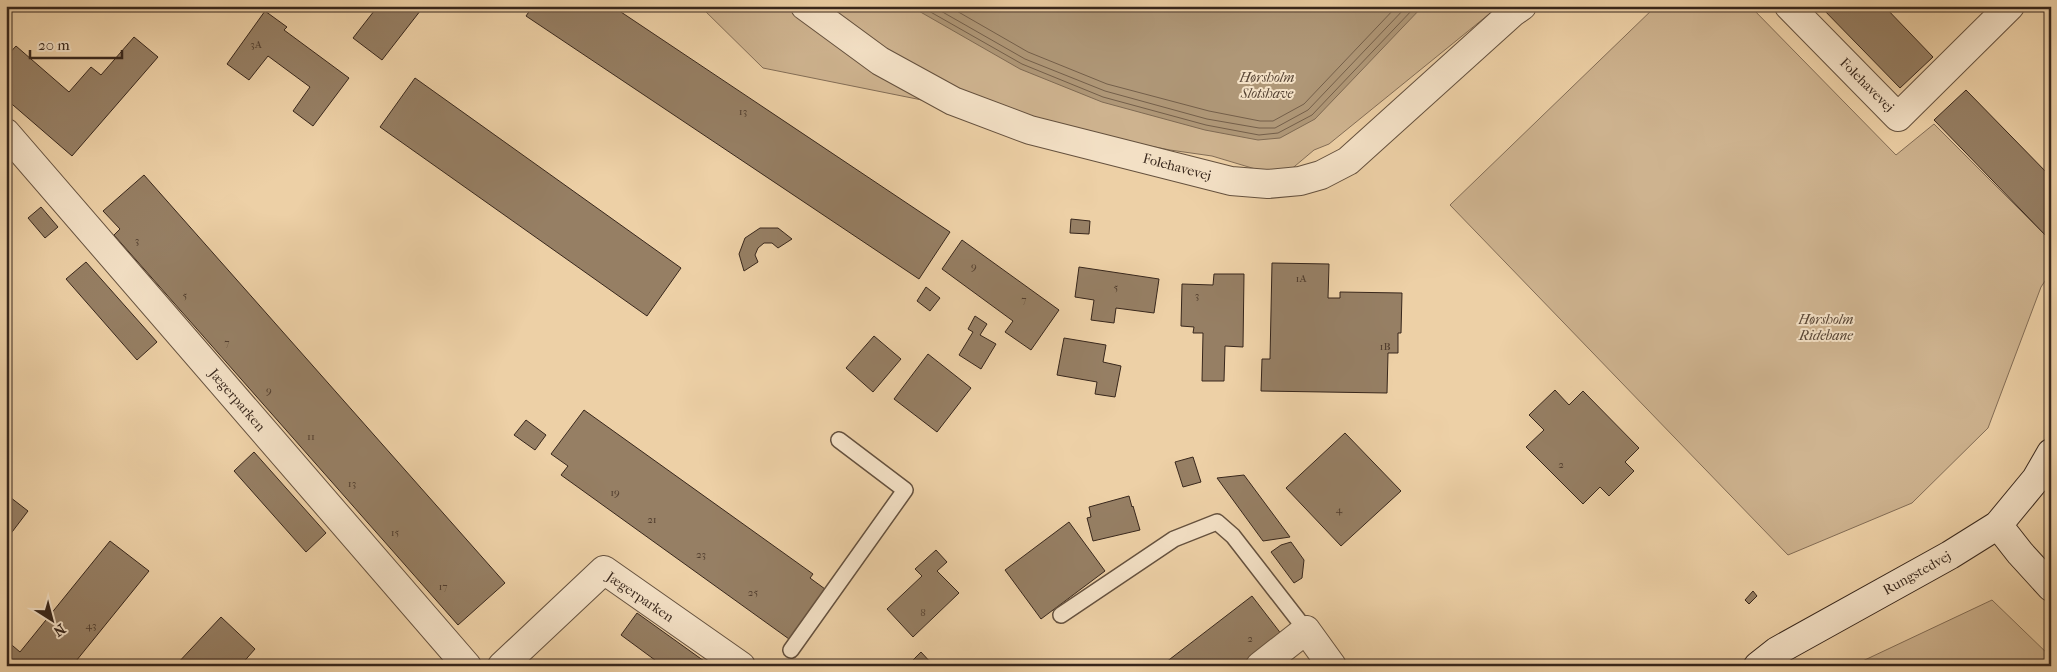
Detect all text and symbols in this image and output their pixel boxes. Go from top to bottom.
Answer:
scale bar [30,28,122,60]
text: 20 m [38,36,70,54]
house number: 3A [250,38,263,51]
street label: Folehavevej [1836,54,1898,116]
park label: Hørsholm Slotshave [1239,69,1294,102]
house number: 13 [739,105,747,118]
street label: Folehavevej [1141,150,1213,184]
house number: 3 [135,234,139,247]
house number: 9 [971,260,977,273]
house number: 1A [1295,272,1307,285]
house number: 5 [1114,281,1119,294]
house number: 5 [183,289,188,302]
house number: 3 [1195,289,1199,302]
house number: 7 [1021,293,1027,306]
park label: Hørsholm Ridebane [1798,311,1853,344]
house number: 7 [224,336,230,349]
house number: 1B [1379,340,1391,353]
street label: Jægerparken [204,364,269,435]
house number: 9 [266,384,272,397]
house number: 11 [307,430,315,443]
house number: 2 [1558,458,1564,471]
house number: 13 [348,477,356,490]
house number: 19 [610,486,620,499]
house number: 4 [1336,503,1343,516]
house number: 21 [647,513,657,526]
house number: 15 [391,526,400,539]
street label: Rungstedvej [1880,547,1954,599]
house number: 23 [696,548,706,561]
street label: Jægerparken [602,568,677,626]
house number: 17 [438,580,448,593]
house number: 25 [748,586,758,599]
north arrow [28,594,78,644]
house number: 8 [920,606,926,619]
house number: 43 [85,619,97,632]
text: N [50,620,69,640]
house number: 2 [1247,632,1253,645]

